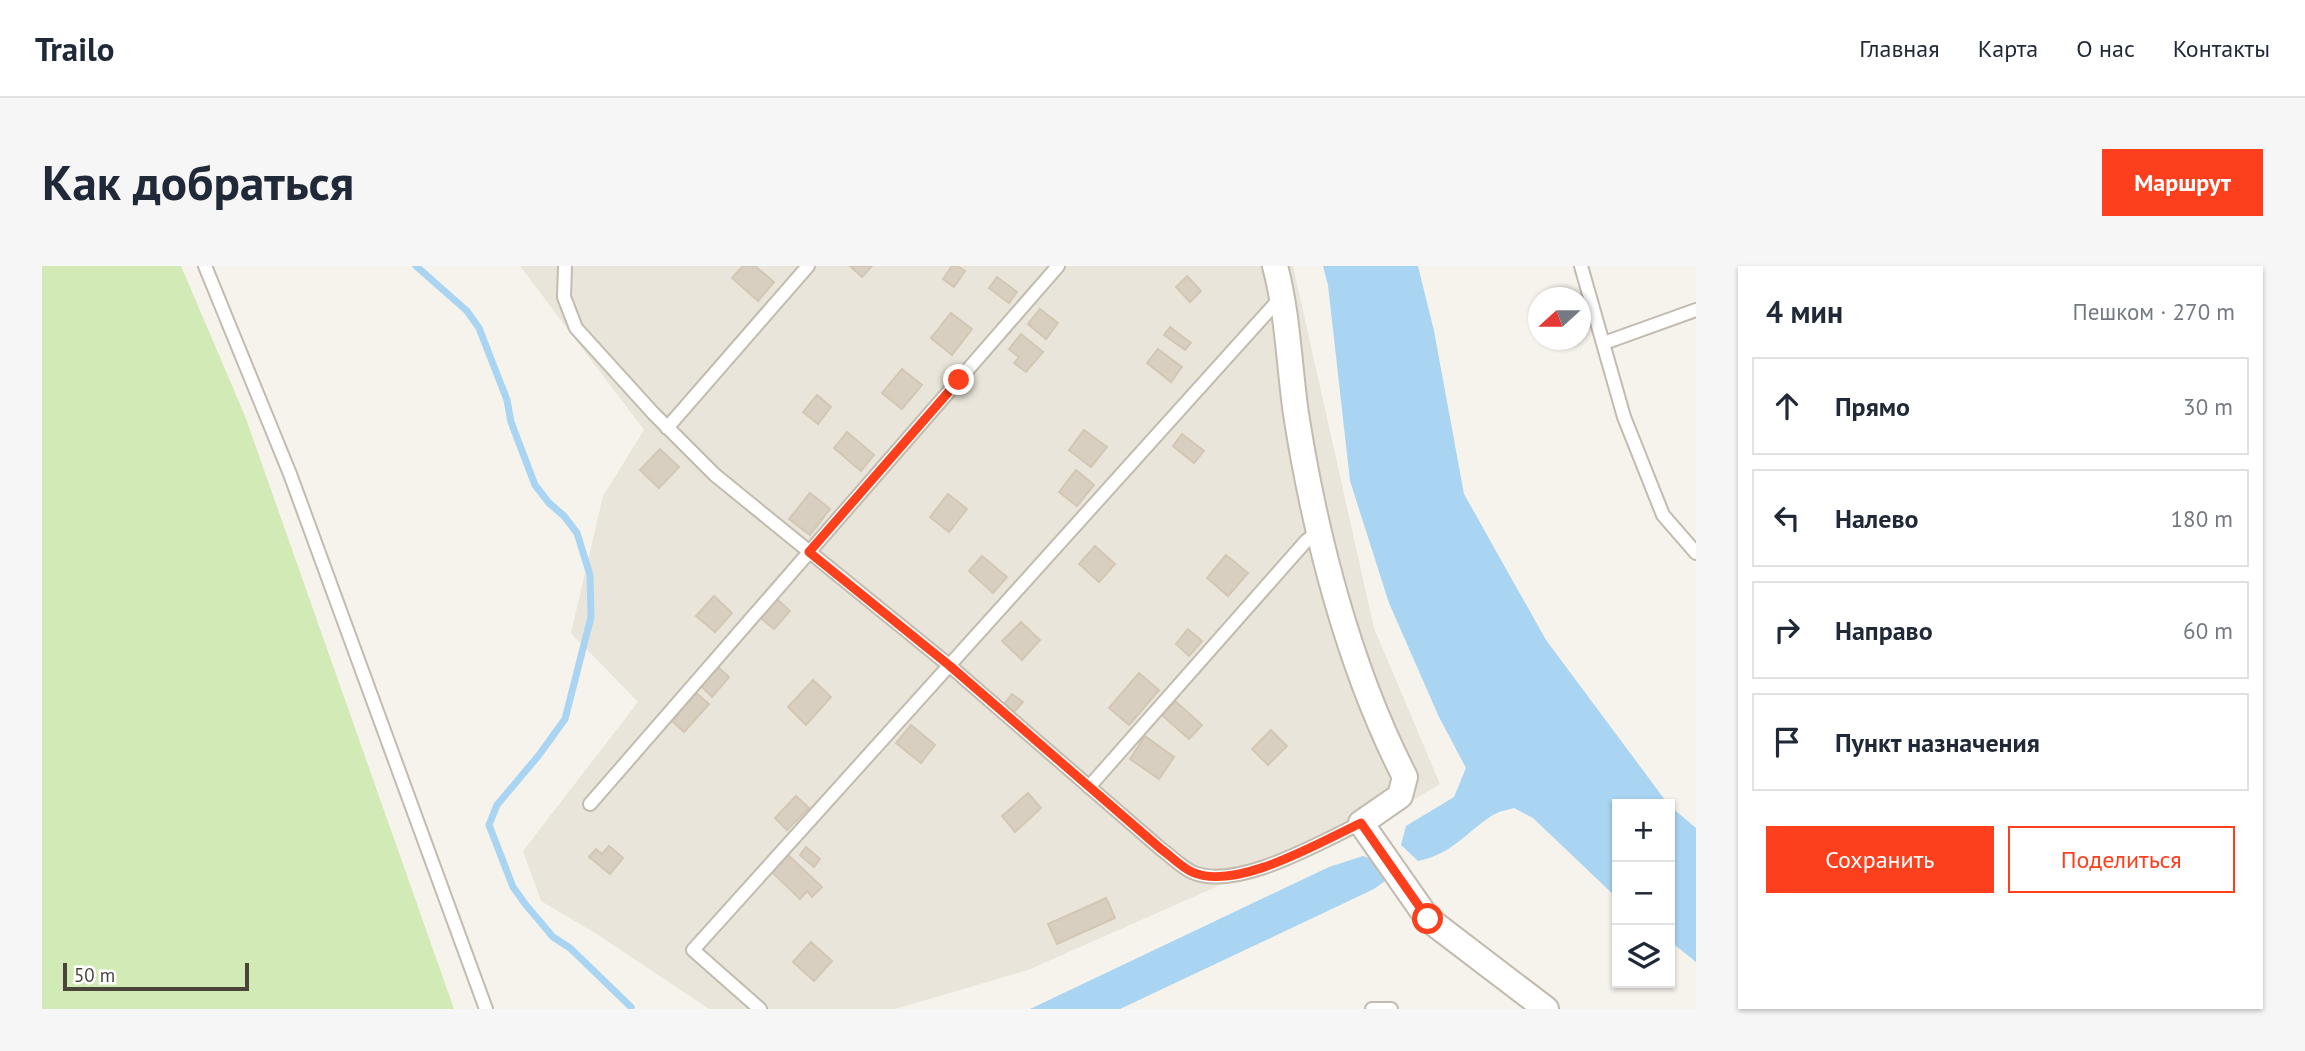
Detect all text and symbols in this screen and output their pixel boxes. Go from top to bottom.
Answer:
text: Trailo [35,27,115,70]
text: Главная [1859,33,1940,64]
text: Карта [1978,33,2038,64]
text: О нас [2076,33,2135,64]
text: Контакты [2173,33,2270,64]
button: Маршрут [2102,149,2263,216]
text: Как добраться [42,150,354,214]
north arrow [1528,287,1591,350]
text: 4 мин [1766,292,1843,331]
text: Пешком · 270 m [2072,297,2235,326]
route end [943,364,974,395]
icon: ahead [1768,387,1806,425]
text: Прямо [1835,390,1910,423]
text: 30 m [2183,392,2233,421]
icon: left [1768,499,1806,537]
text: Налево [1835,502,1919,535]
text: 180 m [2171,504,2233,533]
icon: right [1768,611,1806,649]
text: Направо [1835,614,1933,647]
text: 60 m [2183,616,2233,645]
icon: arrive [1768,723,1806,761]
text: Пункт назначения [1835,726,2040,759]
map controls [1612,799,1675,988]
button: + [1612,799,1675,862]
button: Сохранить [1766,826,1994,893]
button: Поделиться [2008,826,2235,893]
button: − [1612,862,1675,925]
route start [1412,903,1443,934]
button: layers [1612,925,1675,988]
scale bar [63,960,248,992]
text: 50 m [74,963,115,987]

